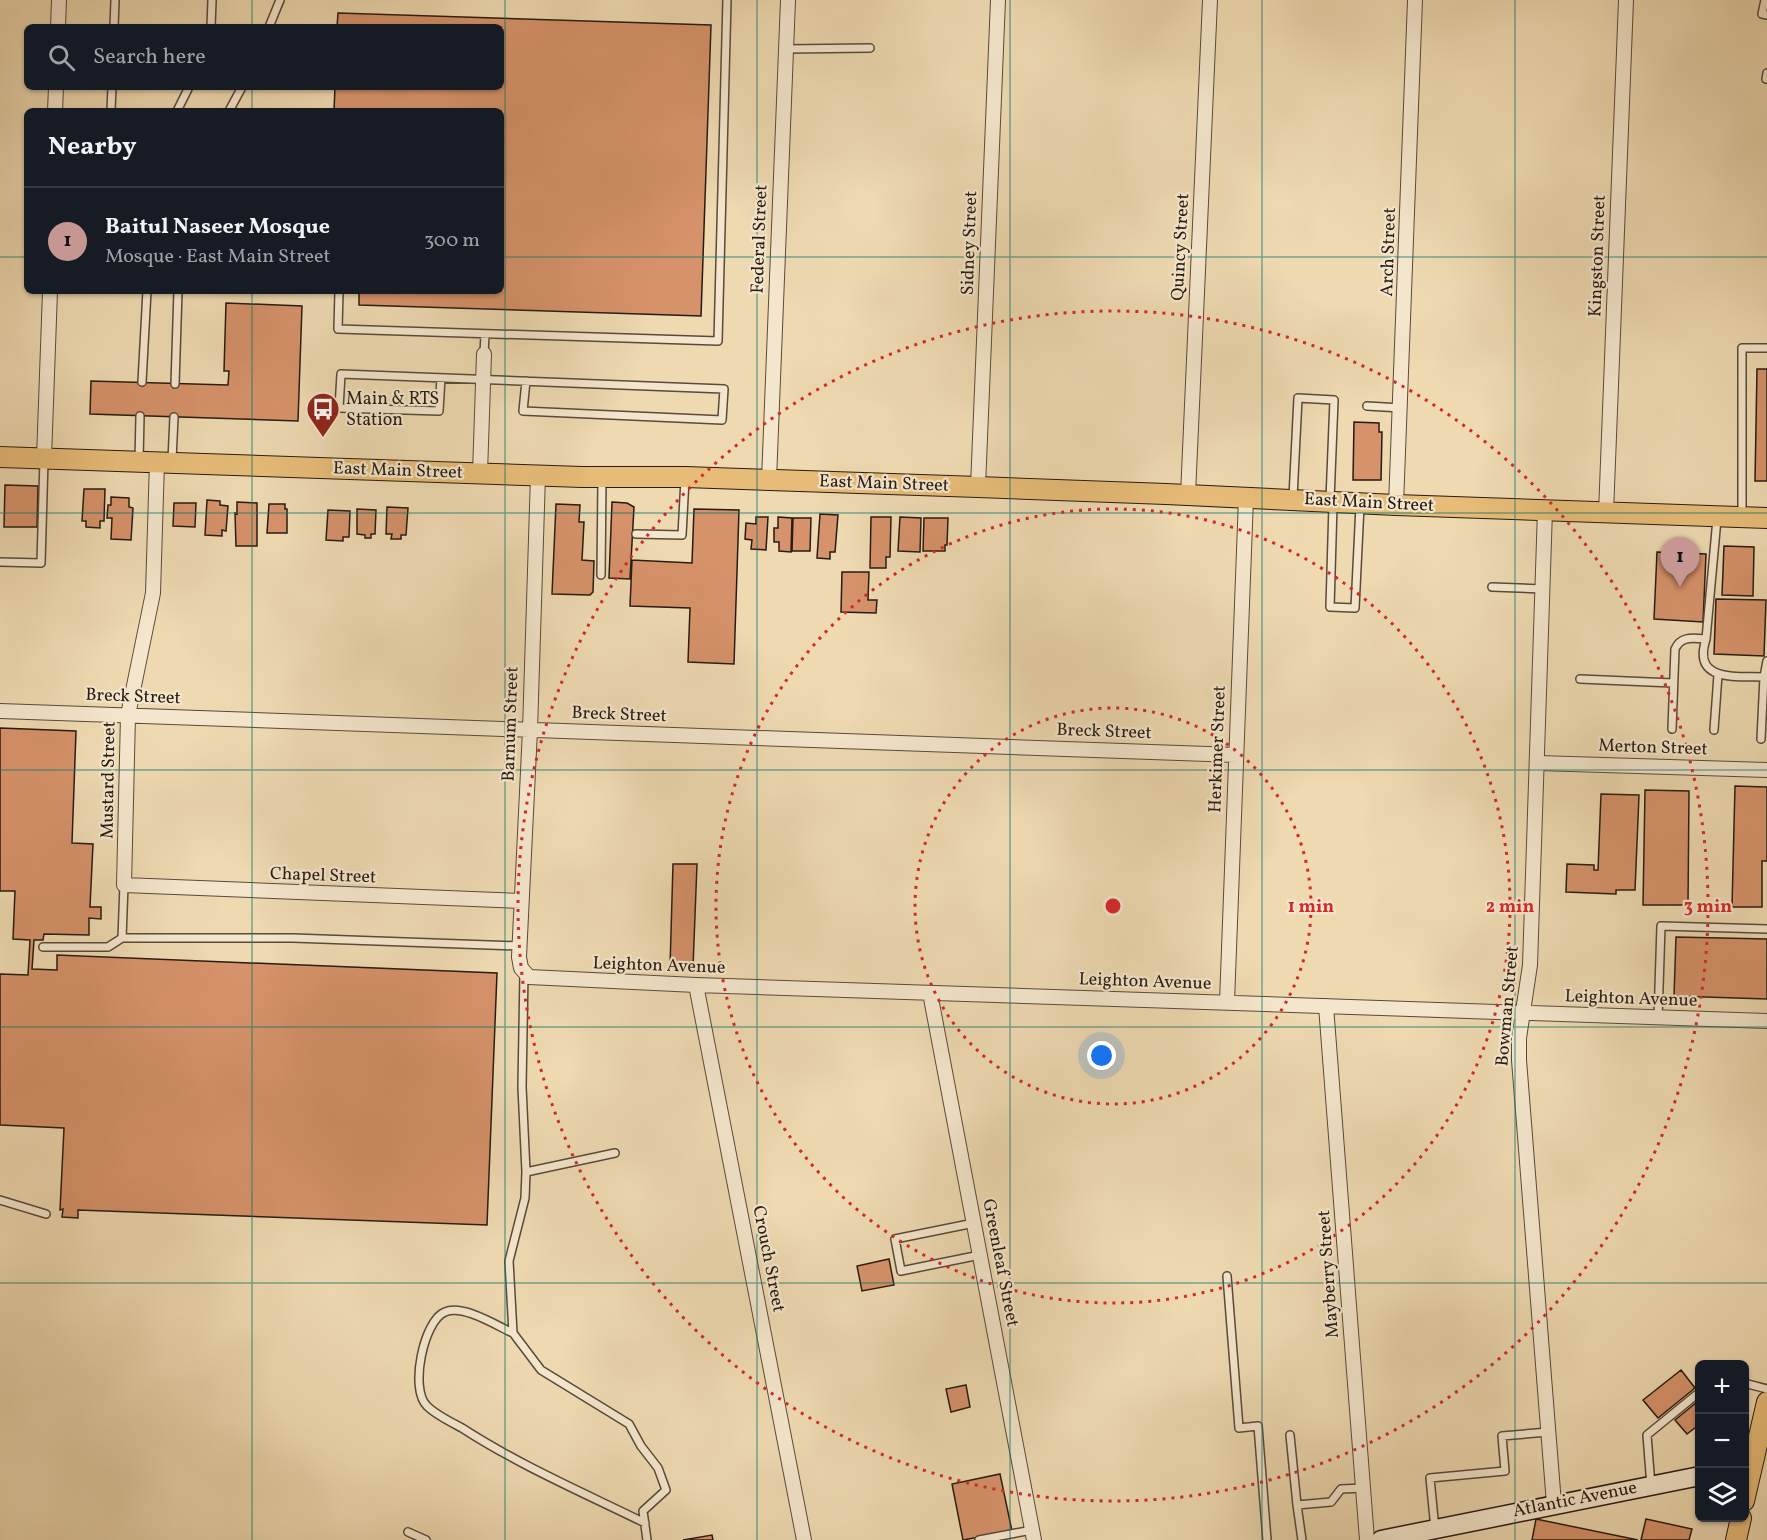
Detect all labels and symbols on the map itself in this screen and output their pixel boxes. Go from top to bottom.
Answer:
street label: Federal Street [746,184,774,294]
street label: Sidney Street [956,190,984,296]
street label: Quincy Street [1166,193,1196,301]
street label: Kingston Street [1583,194,1613,318]
street label: Arch Street [1375,207,1403,297]
place label: Main & RTS Station [346,387,439,433]
bus stop icon: Main & RTS Station [305,391,341,438]
street label: East Main Street [333,456,463,486]
street label: East Main Street [819,469,949,499]
street label: East Main Street [1303,487,1435,519]
pin: 1 [1660,538,1700,587]
street label: Barnum Street [496,666,526,782]
street label: Breck Street [85,683,181,711]
street label: Herkimer Street [1203,685,1233,813]
street label: Breck Street [571,701,667,729]
street label: Breck Street [1056,718,1152,746]
street label: Mustard Street [95,721,123,839]
street label: Merton Street [1598,734,1708,762]
street label: Chapel Street [269,862,377,890]
text: 1 min [1288,895,1334,920]
text: 2 min [1486,895,1534,920]
text: 3 min [1684,895,1732,920]
centre of rings [1103,896,1123,916]
street label: Bowman Street [1490,945,1526,1067]
street label: Leighton Avenue [592,951,726,981]
street label: Leighton Avenue [1078,967,1212,997]
street label: Leighton Avenue [1564,984,1698,1014]
your location [1087,1041,1116,1070]
street label: Greenleaf Street [975,1197,1025,1329]
street label: Crouch Street [745,1204,791,1314]
street label: Mayberry Street [1312,1209,1346,1339]
street label: Atlantic Avenue [1511,1476,1639,1524]

